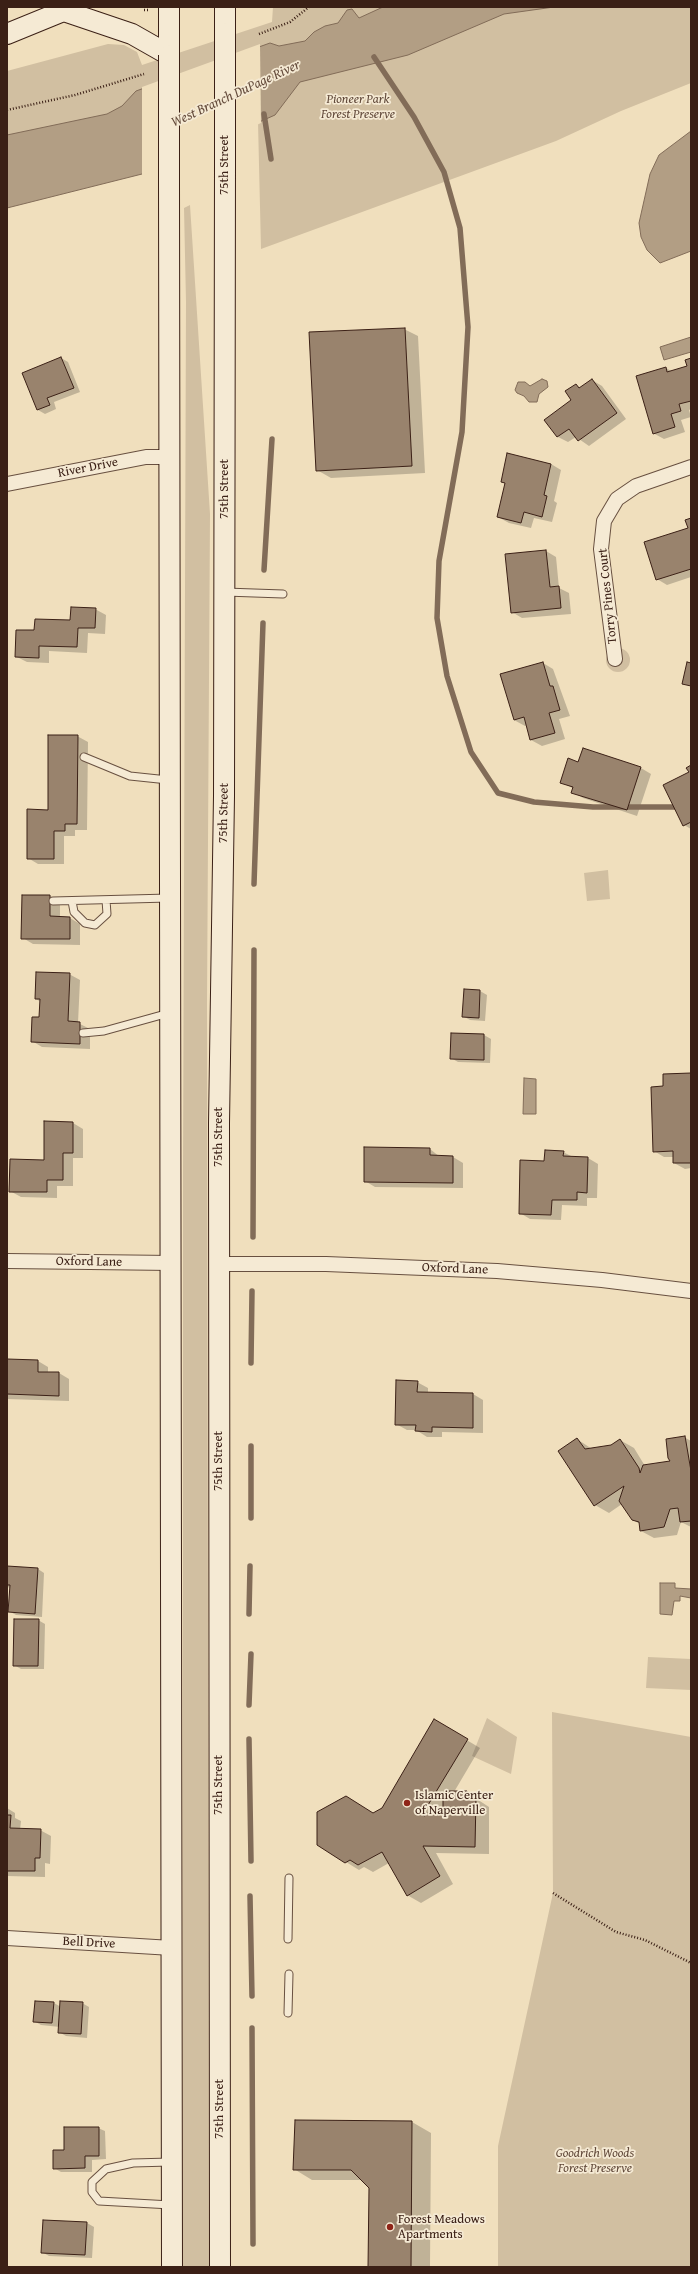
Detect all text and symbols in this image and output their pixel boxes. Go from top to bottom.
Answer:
water label: West Branch DuPage River [169,57,303,131]
park label: Pioneer Park Forest Preserve [321,92,395,123]
street label: 75th Street [217,135,233,195]
street label: River Drive [57,455,119,481]
street label: 75th Street [217,459,233,519]
street label: Torry Pines Court [595,547,621,645]
street label: 75th Street [216,783,232,843]
street label: 75th Street [211,1107,227,1167]
street label: Oxford Lane [56,1254,122,1270]
street label: Oxford Lane [422,1260,488,1278]
street label: 75th Street [211,1431,227,1491]
street label: 75th Street [211,1755,227,1815]
place label: Islamic Center of Naperville [415,1788,493,1819]
marker: Islamic Center of Naperville [402,1798,412,1808]
street label: Bell Drive [62,1934,116,1952]
street label: 75th Street [212,2079,228,2139]
park label: Goodrich Woods Forest Preserve [556,2146,634,2177]
place label: Forest Meadows Apartments [398,2212,485,2243]
marker: Forest Meadows Apartments [385,2222,395,2232]

